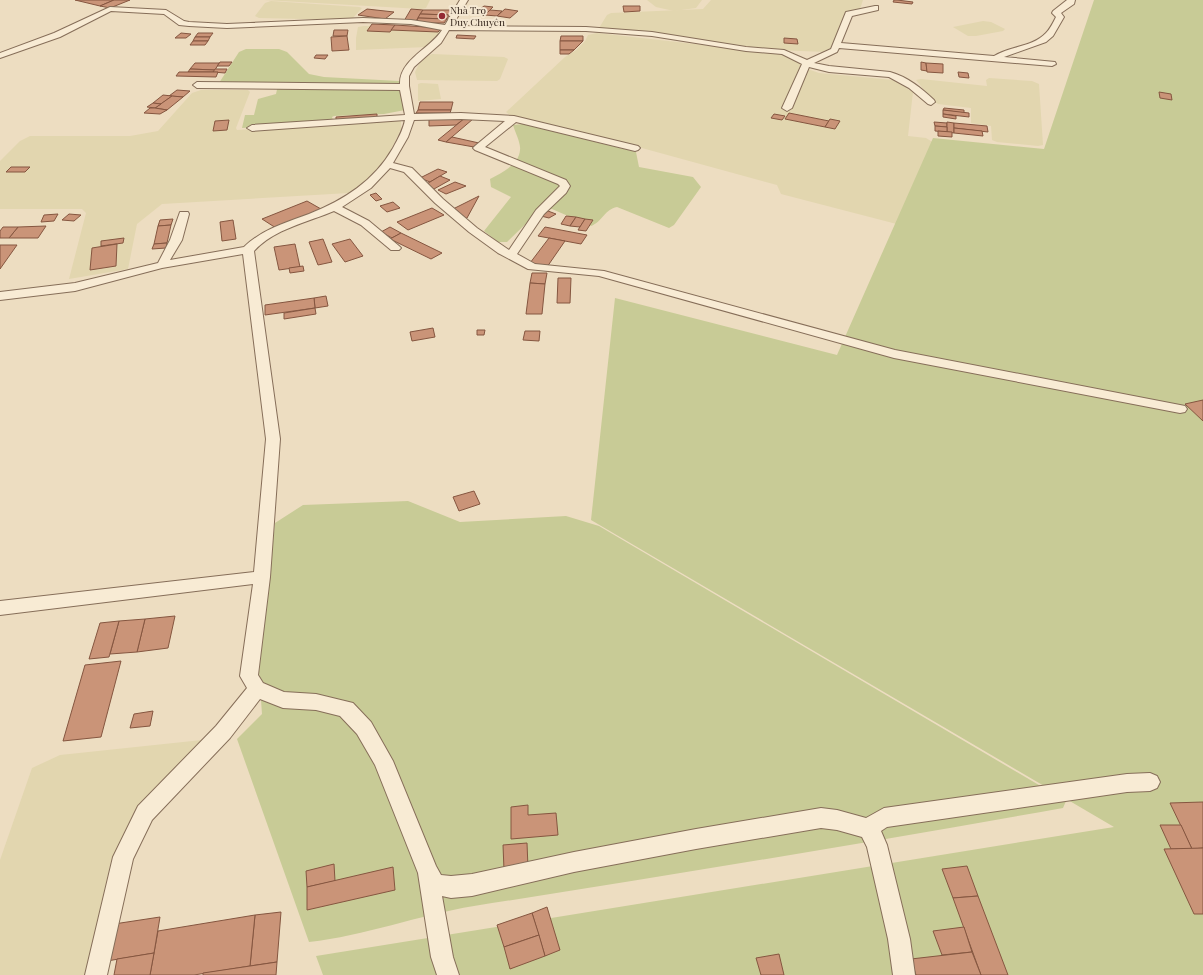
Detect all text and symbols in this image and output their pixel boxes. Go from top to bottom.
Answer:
place label: Nhà Trọ Duy Chuyên [450,3,505,29]
marker: Nhà Trọ Duy Chuyên [437,11,447,21]

